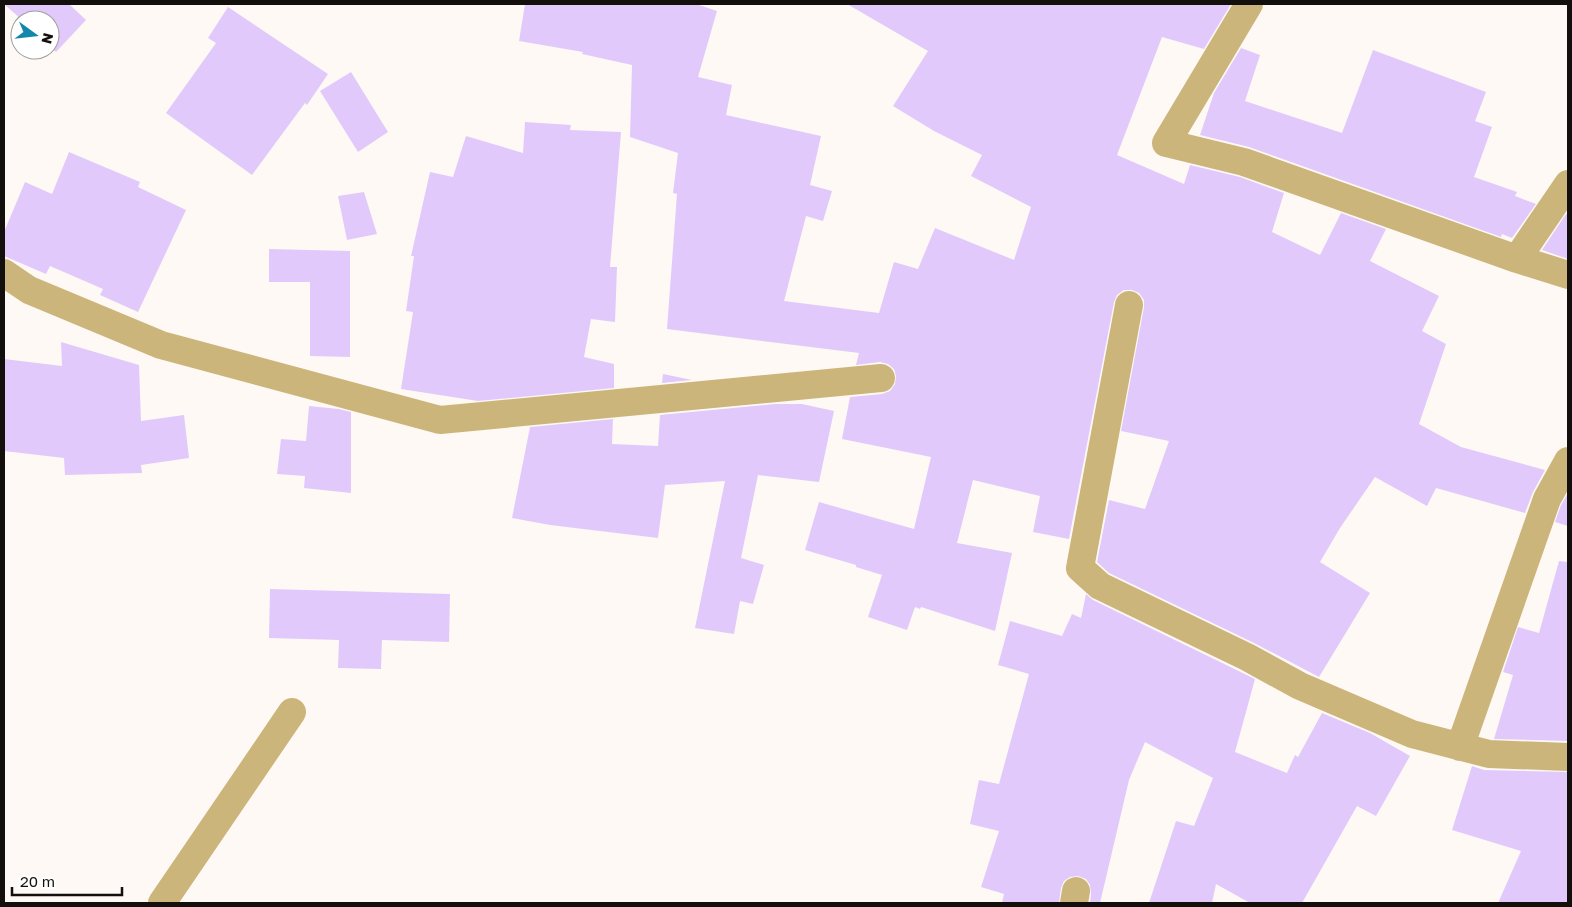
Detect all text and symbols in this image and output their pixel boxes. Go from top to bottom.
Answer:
north arrow [10,10,60,60]
text: N [38,31,58,46]
scale bar [12,864,122,896]
text: 20 m [20,872,55,890]

